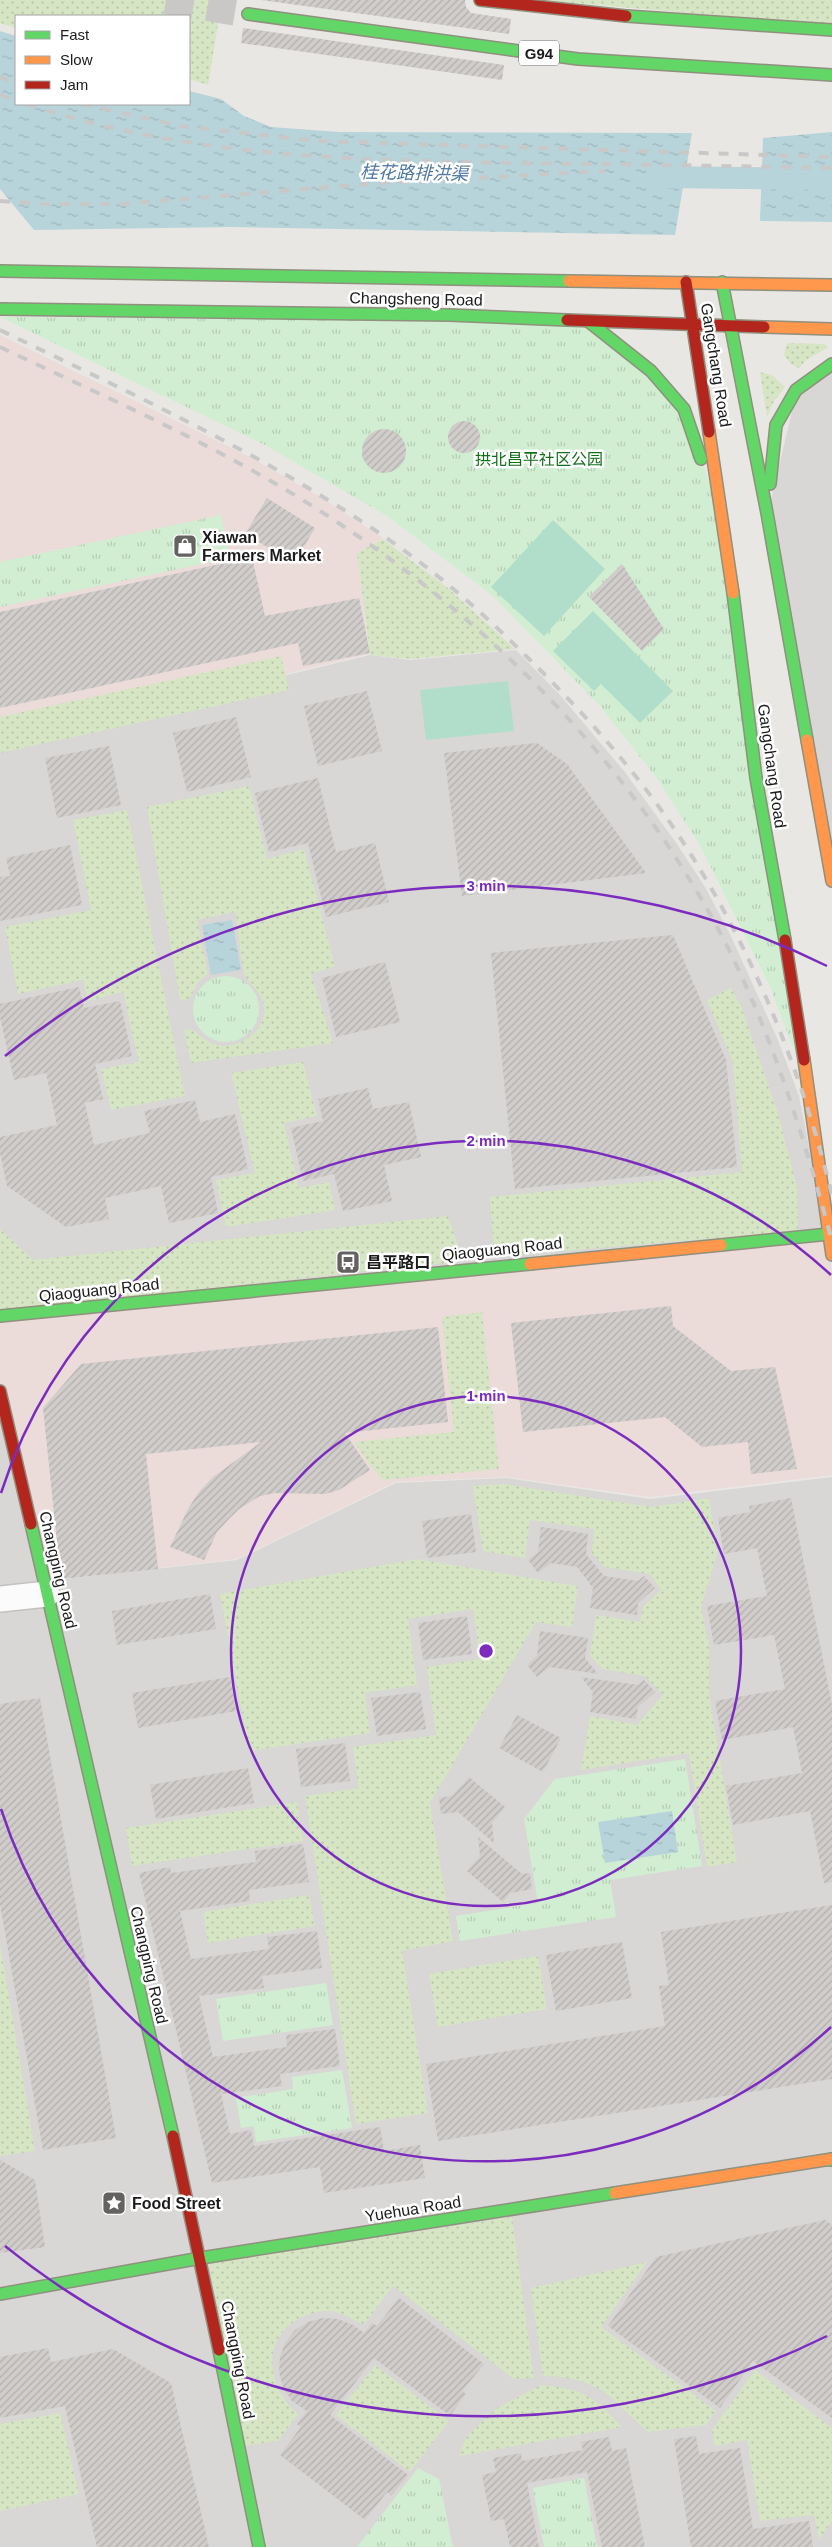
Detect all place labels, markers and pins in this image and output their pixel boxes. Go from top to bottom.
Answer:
place label: Xiawan Farmers Market [202,529,322,564]
shop icon: Xiawan Farmers Market [172,533,198,559]
bus stop icon: 昌平路口 [335,1249,361,1275]
place label: 昌平路口 [366,1254,430,1271]
centre of rings [477,1642,495,1660]
place icon: Food Street [101,2190,127,2216]
place label: Food Street [132,2195,222,2212]

